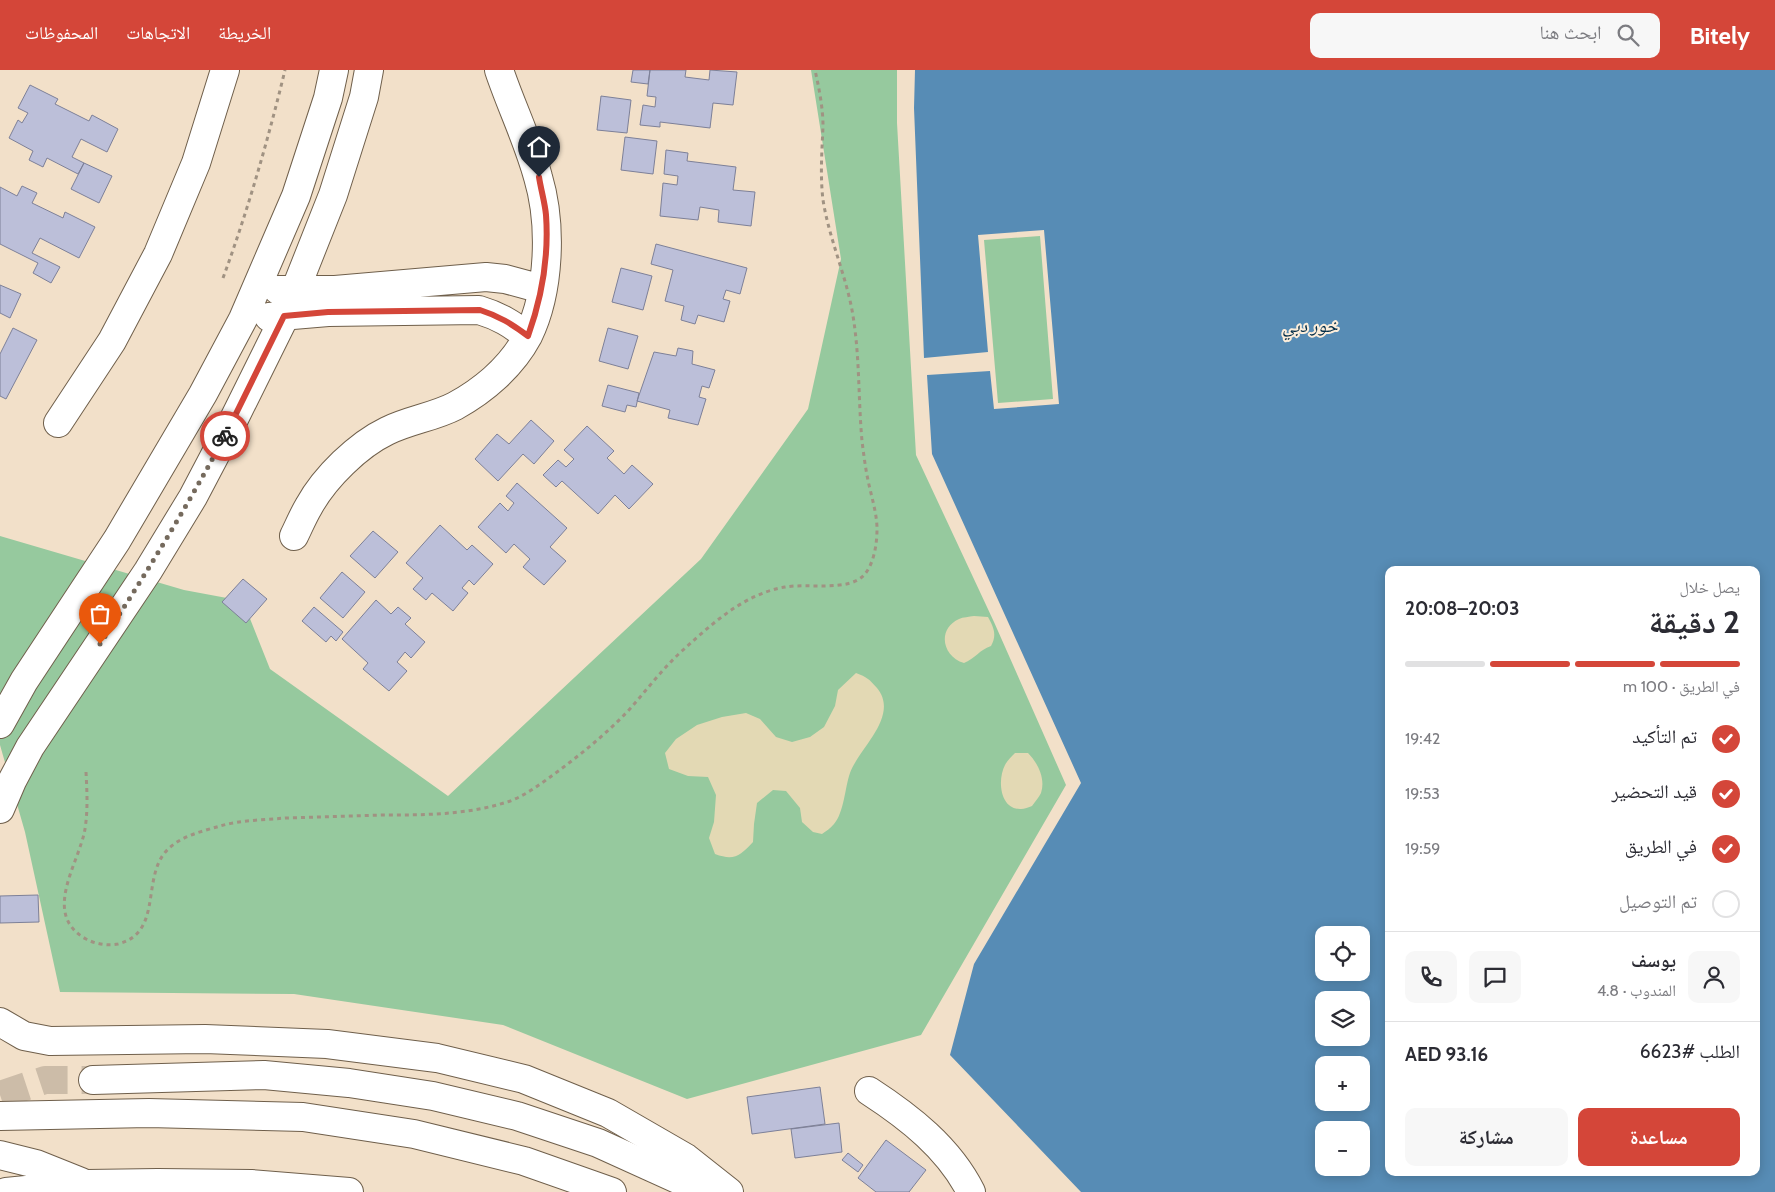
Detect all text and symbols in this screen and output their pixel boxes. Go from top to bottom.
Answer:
search box [1310,13,1660,58]
text: ابحث هنا [1539,21,1602,44]
icon: search [1614,21,1642,49]
text: Bitely [1690,21,1750,50]
text: المحفوظات [25,22,98,44]
text: الاتجاهات [126,22,190,44]
text: الخريطة [218,22,271,44]
pin [518,126,560,177]
icon: home [525,133,553,161]
water label: خور دبي [1282,315,1338,341]
courier [200,411,250,461]
icon: bike [211,422,239,450]
text: يصل خلال [1680,578,1740,597]
pin [79,593,121,644]
text: 20:03–20:08 [1405,597,1519,620]
icon: bag [86,600,114,628]
text: 2 دقيقة [1649,602,1740,641]
text: في الطريق · 100 m [1623,677,1740,696]
text: تم التأكيد [1632,725,1697,748]
icon: check [1712,725,1740,753]
text: 19:42 [1405,729,1440,748]
text: قيد التحضير [1612,780,1697,803]
icon: check [1712,780,1740,808]
text: 19:53 [1405,784,1440,803]
text: في الطريق [1625,835,1697,858]
icon: check [1712,835,1740,863]
text: 19:59 [1405,839,1440,858]
text: تم التوصيل [1619,890,1697,913]
map controls [1315,926,1370,1176]
button: locate [1315,926,1370,981]
text: يوسف [1631,949,1676,972]
button: phone [1405,951,1457,1003]
button: chat [1469,951,1521,1003]
button: person [1688,951,1740,1003]
text: المندوب · 4.8 [1597,981,1676,1000]
button: layers [1315,991,1370,1046]
text: الطلب #6623 [1640,1040,1740,1063]
text: AED 93.16 [1405,1043,1488,1066]
button: + [1315,1056,1370,1111]
button: مشاركة [1405,1108,1568,1166]
button: مساعدة [1578,1108,1740,1166]
button: − [1315,1121,1370,1176]

